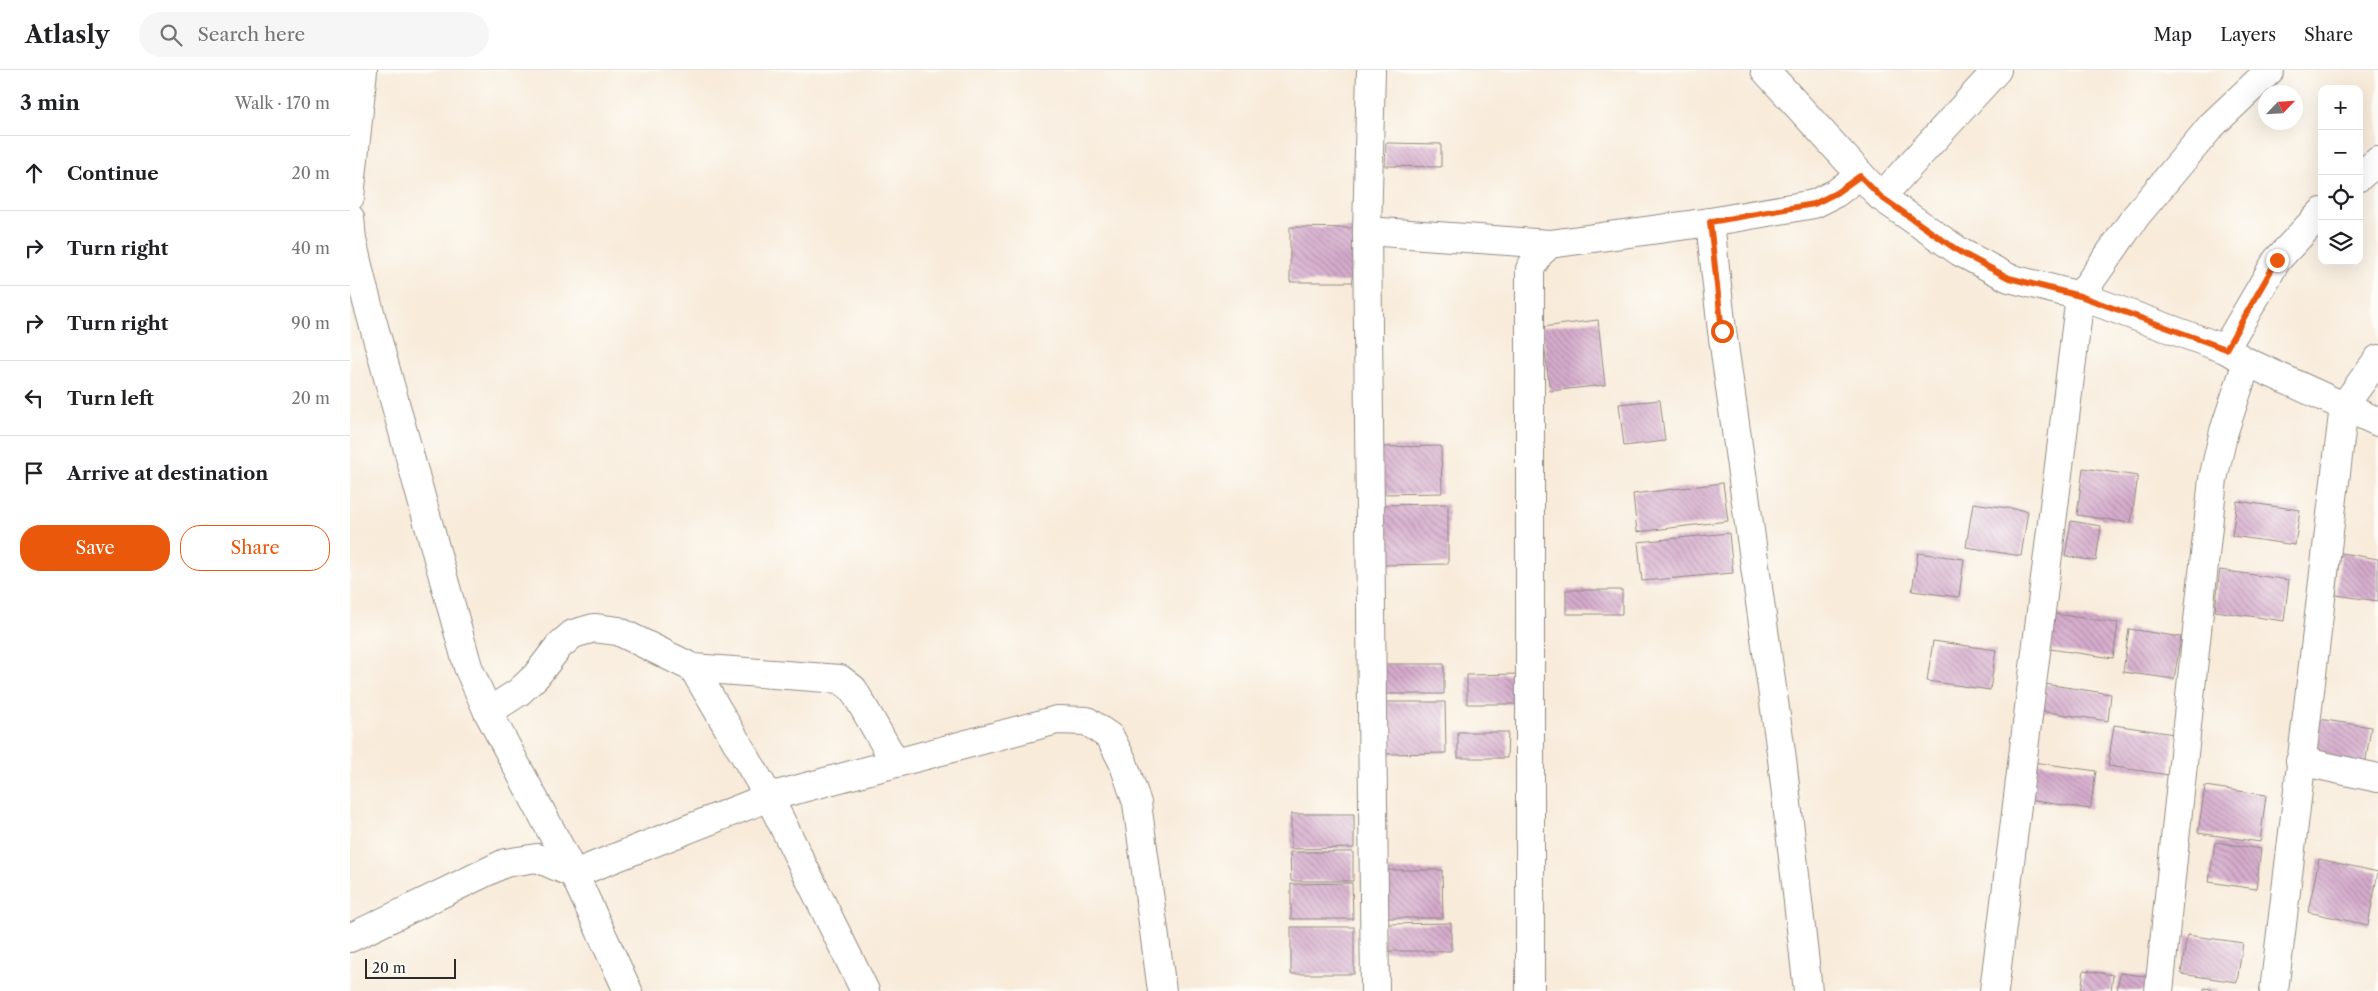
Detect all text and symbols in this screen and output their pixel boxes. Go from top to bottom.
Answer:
search box [139,12,489,57]
text: Atlasly [25,20,109,49]
icon: search [157,21,185,49]
text: Search here [197,23,305,46]
text: Map [2154,24,2192,46]
text: Layers [2220,24,2276,46]
text: Share [2304,24,2353,46]
north arrow [2258,85,2303,130]
map controls [2318,85,2363,265]
button: + [2318,85,2363,130]
text: 3 min [20,90,80,115]
text: Walk · 170 m [235,93,330,113]
button: − [2318,130,2363,175]
icon: ahead [20,159,48,187]
text: Continue [67,162,159,185]
text: 20 m [291,163,330,183]
button: locate [2318,175,2363,220]
button: layers [2318,220,2363,265]
icon: right [20,234,48,262]
text: Turn right [67,237,168,260]
text: 40 m [291,238,330,258]
route end [2266,249,2289,272]
icon: right [20,309,48,337]
text: Turn right [67,312,168,335]
text: 90 m [291,313,330,333]
route start [1711,320,1734,343]
icon: left [20,384,48,412]
text: Turn left [67,387,154,410]
text: 20 m [291,388,330,408]
icon: arrive [20,459,48,487]
text: Arrive at destination [67,462,268,485]
button: Save [20,525,170,571]
button: Share [180,525,330,571]
scale bar [365,956,456,979]
text: 20 m [372,959,406,977]

